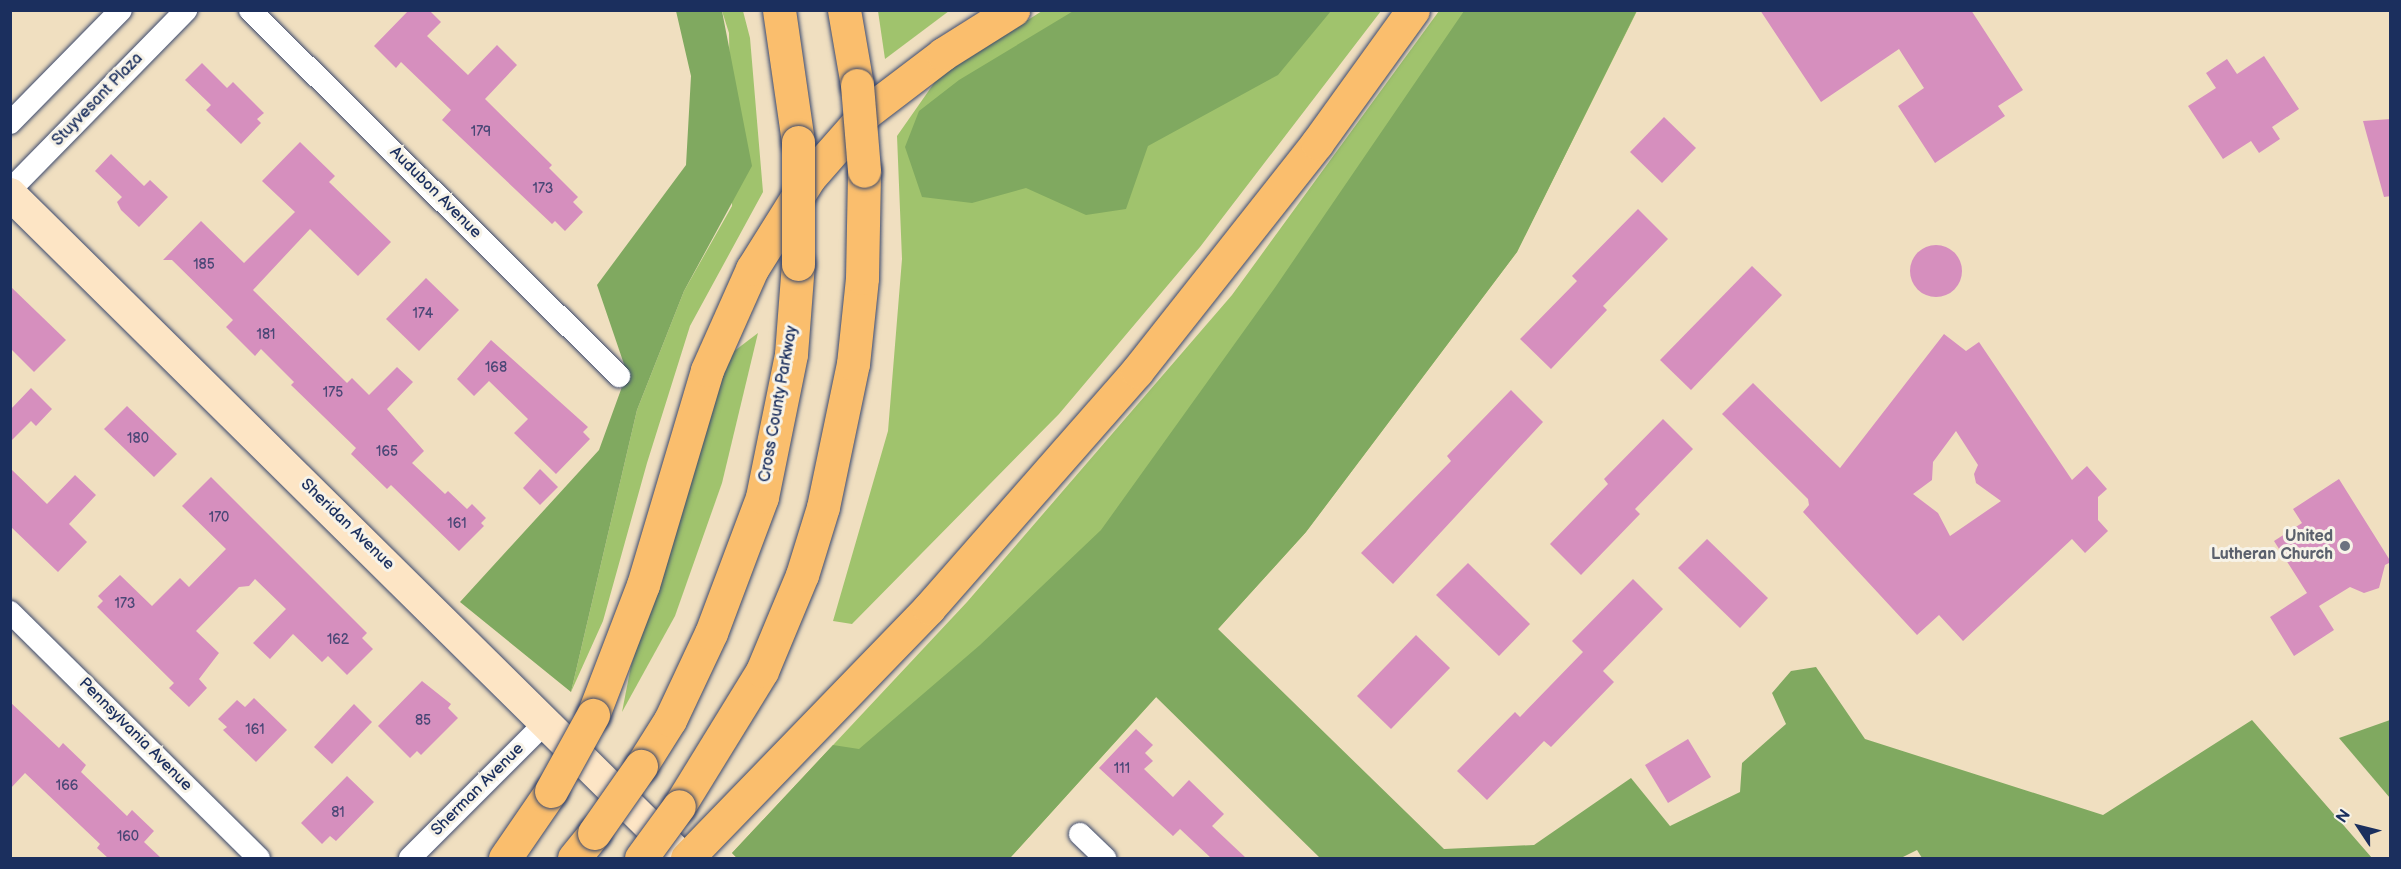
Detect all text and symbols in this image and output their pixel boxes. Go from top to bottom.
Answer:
street label: Stuyvesant Plaza [49,49,147,151]
house number: 179 [471,124,491,140]
street label: Audubon Avenue [385,143,485,243]
house number: 173 [533,181,553,197]
house number: 185 [193,257,215,273]
house number: 174 [413,306,433,322]
street label: Cross County Parkway [756,324,802,484]
house number: 181 [257,327,275,343]
house number: 168 [485,360,507,376]
house number: 175 [323,385,343,401]
house number: 180 [127,431,149,447]
house number: 165 [376,444,398,460]
street label: Sheridan Avenue [296,475,398,575]
house number: 170 [209,510,229,526]
house number: 161 [447,516,467,532]
place label: United Lutheran Church [2211,527,2333,565]
marker: United Lutheran Church [2338,539,2352,553]
house number: 173 [115,596,135,612]
house number: 162 [327,632,349,648]
street label: Pennsylvania Avenue [74,674,196,796]
house number: 85 [415,713,431,729]
house number: 161 [245,722,265,738]
street label: Sherman Avenue [428,740,528,840]
house number: 111 [1114,761,1130,777]
house number: 166 [56,778,78,794]
north arrow [2329,797,2389,857]
house number: 81 [331,805,345,821]
text: N [2333,806,2355,827]
house number: 160 [117,829,139,845]

